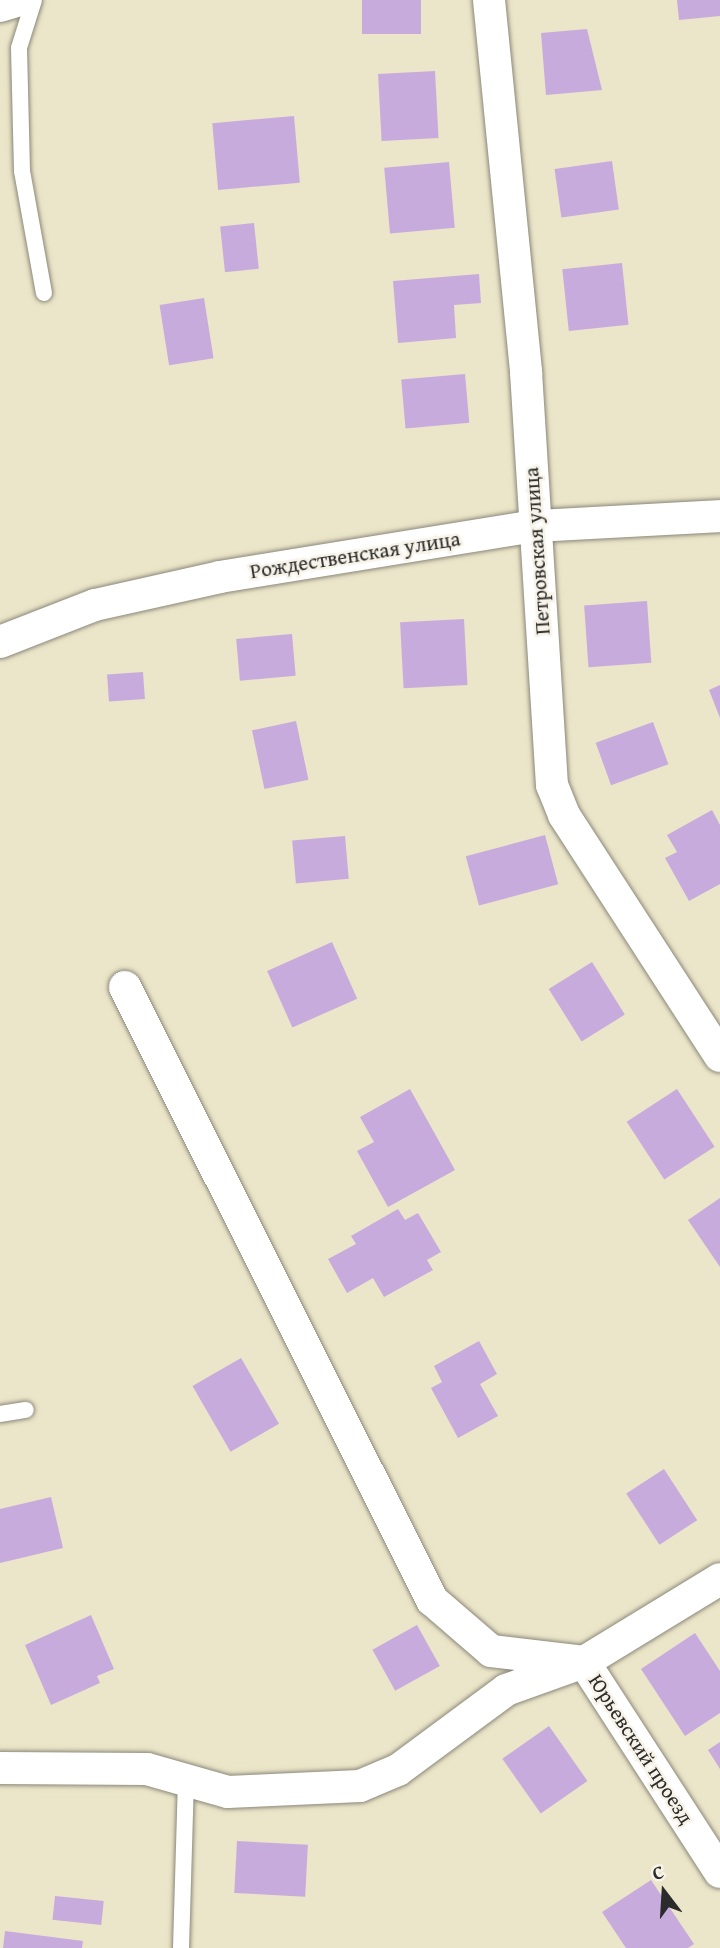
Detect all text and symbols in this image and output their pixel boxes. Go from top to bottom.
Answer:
street label: Петровская улица [519,466,555,636]
street label: Рождественская улица [248,526,462,584]
street label: Юрьевский проезд [583,1669,699,1829]
north arrow [629,1857,699,1927]
text: С [649,1857,667,1887]

